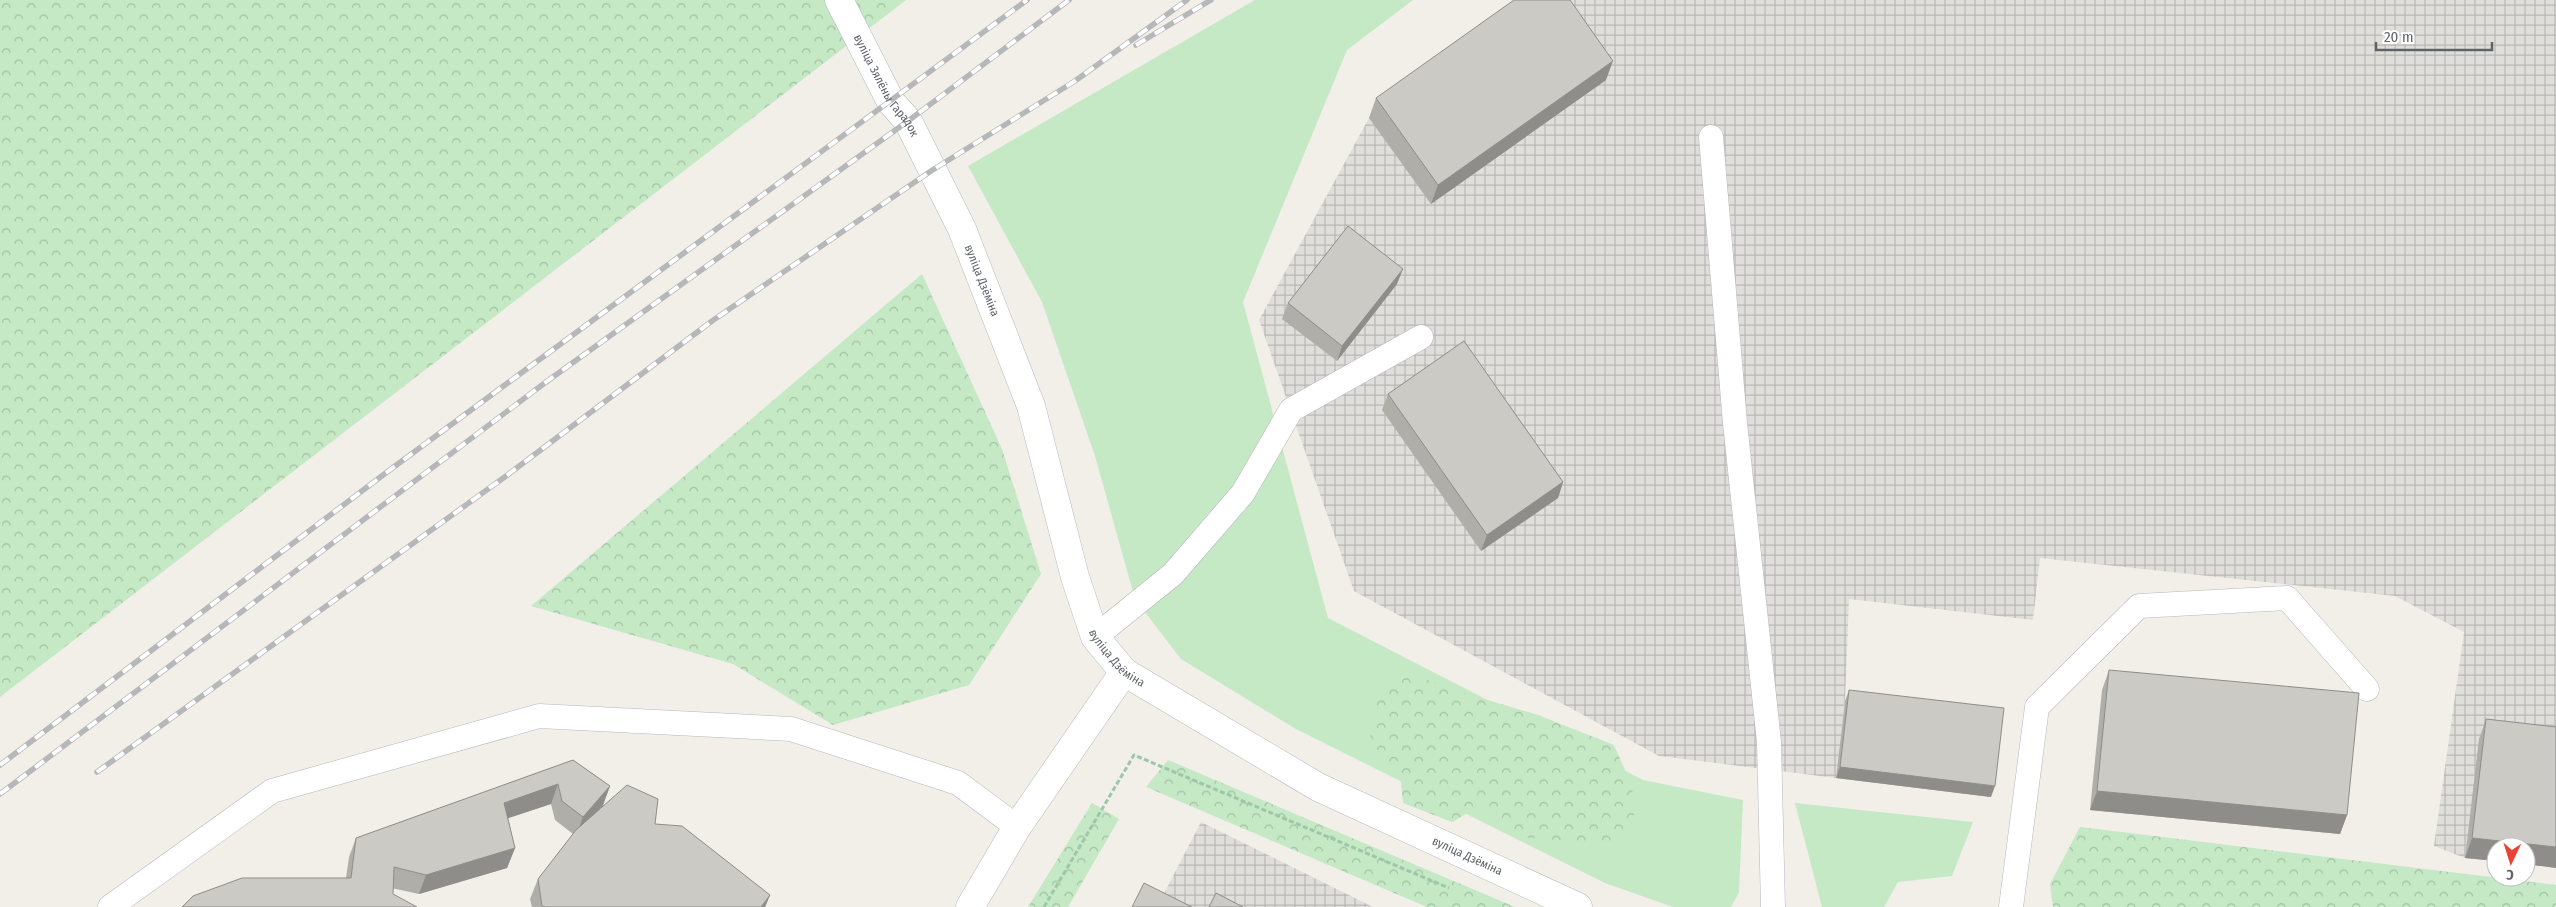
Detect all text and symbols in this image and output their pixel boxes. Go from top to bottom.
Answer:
scale bar [2376,20,2492,52]
text: 20 m [2384,28,2414,46]
street label: вуліца Зялёны Гарадок [851,32,922,139]
street label: вуліца Дзёміна [962,243,1002,319]
street label: вуліца Дзёміна [1086,628,1147,690]
street label: вуліца Дзёміна [1430,834,1505,878]
north arrow [2486,837,2536,887]
text: С [2505,866,2514,883]

